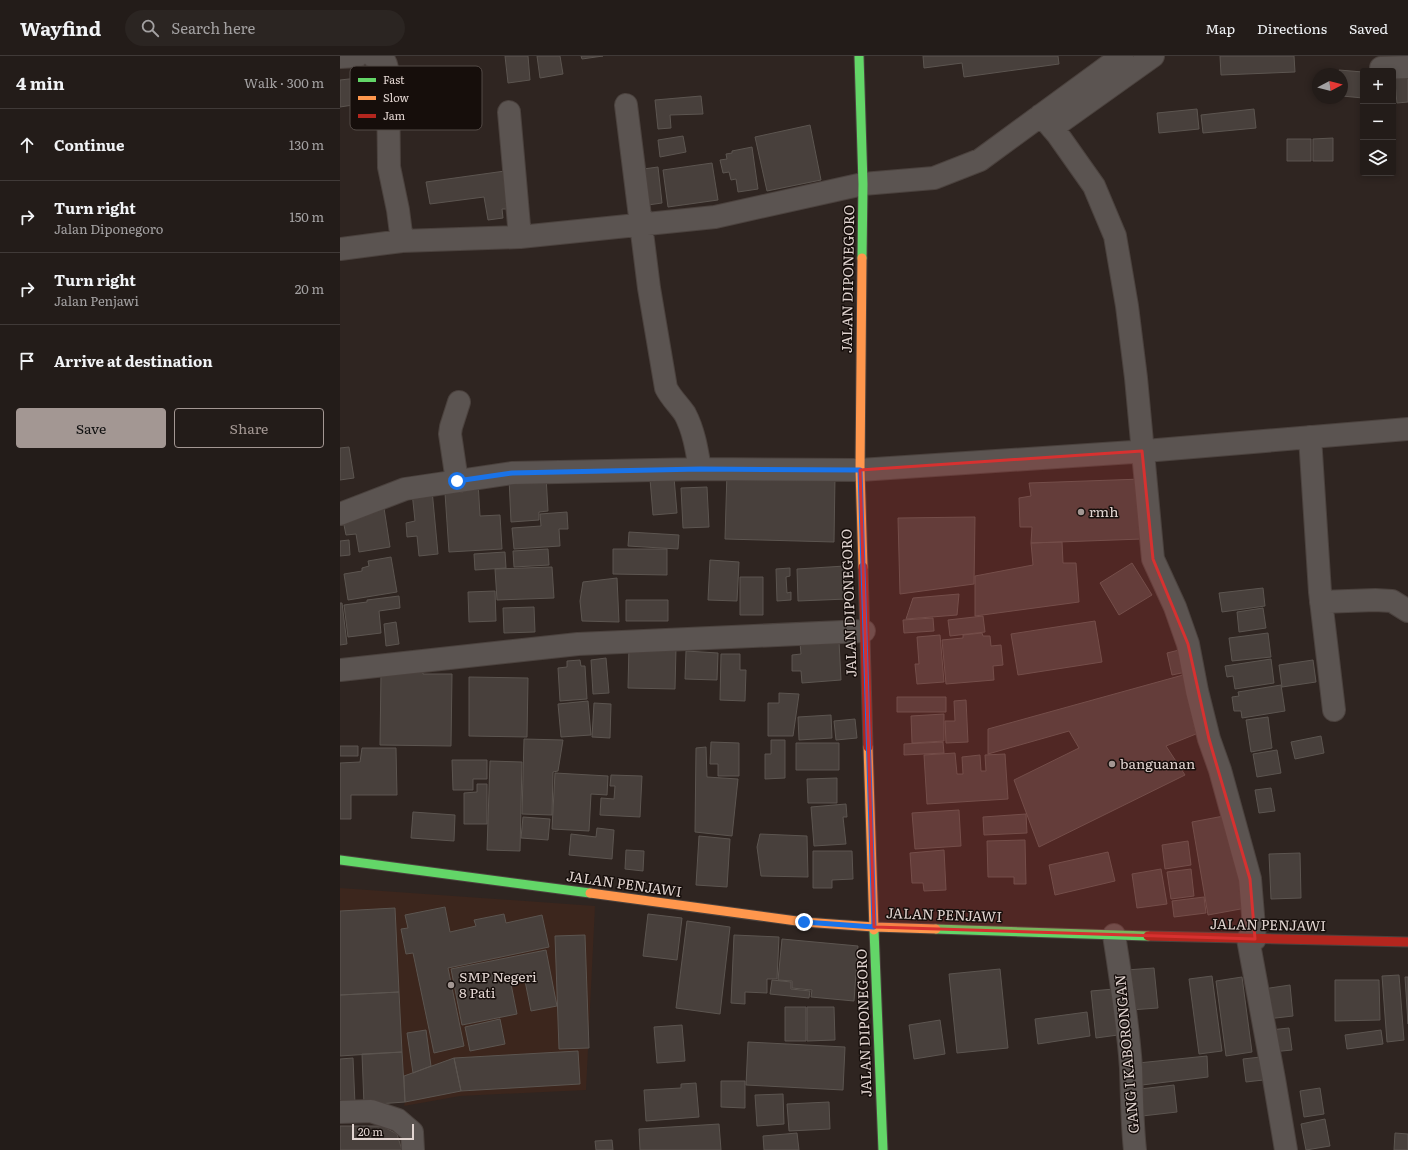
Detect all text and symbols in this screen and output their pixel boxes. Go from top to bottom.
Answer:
search box [125,10,405,46]
text: Wayfind [20,14,101,42]
text: Search here [171,16,255,39]
icon: search [139,17,161,39]
text: Map [1205,18,1235,38]
text: Directions [1257,18,1327,38]
text: Saved [1349,18,1388,38]
legend [350,66,482,130]
north arrow [1312,68,1348,104]
map controls [1360,68,1396,176]
button: + [1360,68,1396,104]
text: 4 min [16,70,65,95]
text: Fast [383,71,405,87]
text: Walk · 300 m [244,73,324,92]
text: Slow [383,89,409,105]
button: − [1360,104,1396,140]
text: Jam [383,107,406,123]
text: Continue [54,133,124,156]
icon: ahead [16,134,38,156]
text: 130 m [289,135,324,154]
button: layers [1360,140,1396,176]
text: Turn right [54,196,136,219]
street label: JALAN DIPONEGORO [836,205,858,353]
icon: right [16,206,38,228]
text: 150 m [289,207,324,226]
text: Jalan Diponegoro [54,219,163,238]
text: Turn right [54,268,136,291]
icon: right [16,278,38,300]
text: 20 m [295,279,324,298]
text: Jalan Penjawi [54,291,139,310]
text: Arrive at destination [54,349,213,372]
icon: arrive [16,350,38,372]
button: Save [16,408,166,448]
button: Share [174,408,324,448]
route start [448,472,466,490]
place label: rmh [1089,501,1118,521]
marker: rmh [1076,507,1086,517]
street label: JALAN DIPONEGORO [835,529,861,678]
place label: banguanan [1120,753,1195,773]
marker: banguanan [1107,759,1117,769]
street label: JALAN PENJAWI [565,865,683,901]
street label: JALAN PENJAWI [886,902,1002,926]
route end [795,913,813,931]
street label: JALAN PENJAWI [1210,913,1326,935]
street label: JALAN DIPONEGORO [850,949,876,1098]
place label: SMP Negeri 8 Pati [459,966,537,1002]
street label: GANG I KABORONGAN [1109,974,1143,1134]
marker: SMP Negeri 8 Pati [446,980,456,990]
scale bar [352,1122,414,1141]
text: 20 m [358,1123,383,1139]

